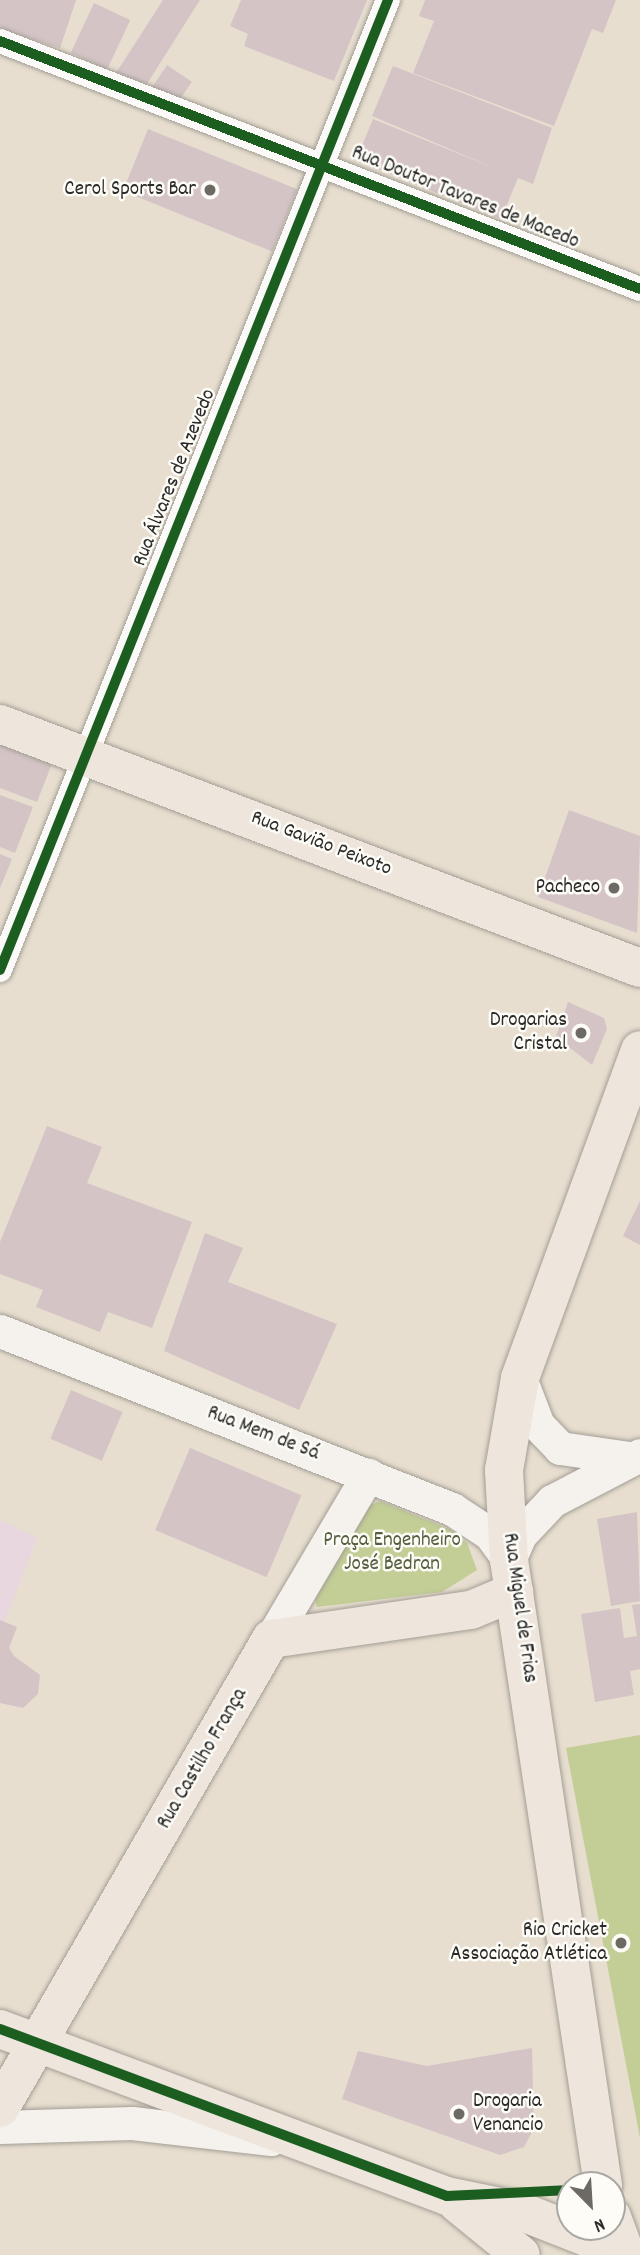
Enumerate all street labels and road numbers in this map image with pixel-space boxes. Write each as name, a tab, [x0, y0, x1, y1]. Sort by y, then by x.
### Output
street label: Rua Doutor Tavares de Macedo	[347, 141, 583, 255]
street label: Rua Álvares de Azevedo	[128, 386, 222, 570]
street label: Rua Gavião Peixoto	[247, 806, 395, 882]
street label: Rua Mem de Sá	[203, 1401, 323, 1467]
street label: Rua Miguel de Frias	[496, 1531, 542, 1685]
street label: Rua Castilho França	[152, 1684, 254, 1834]

